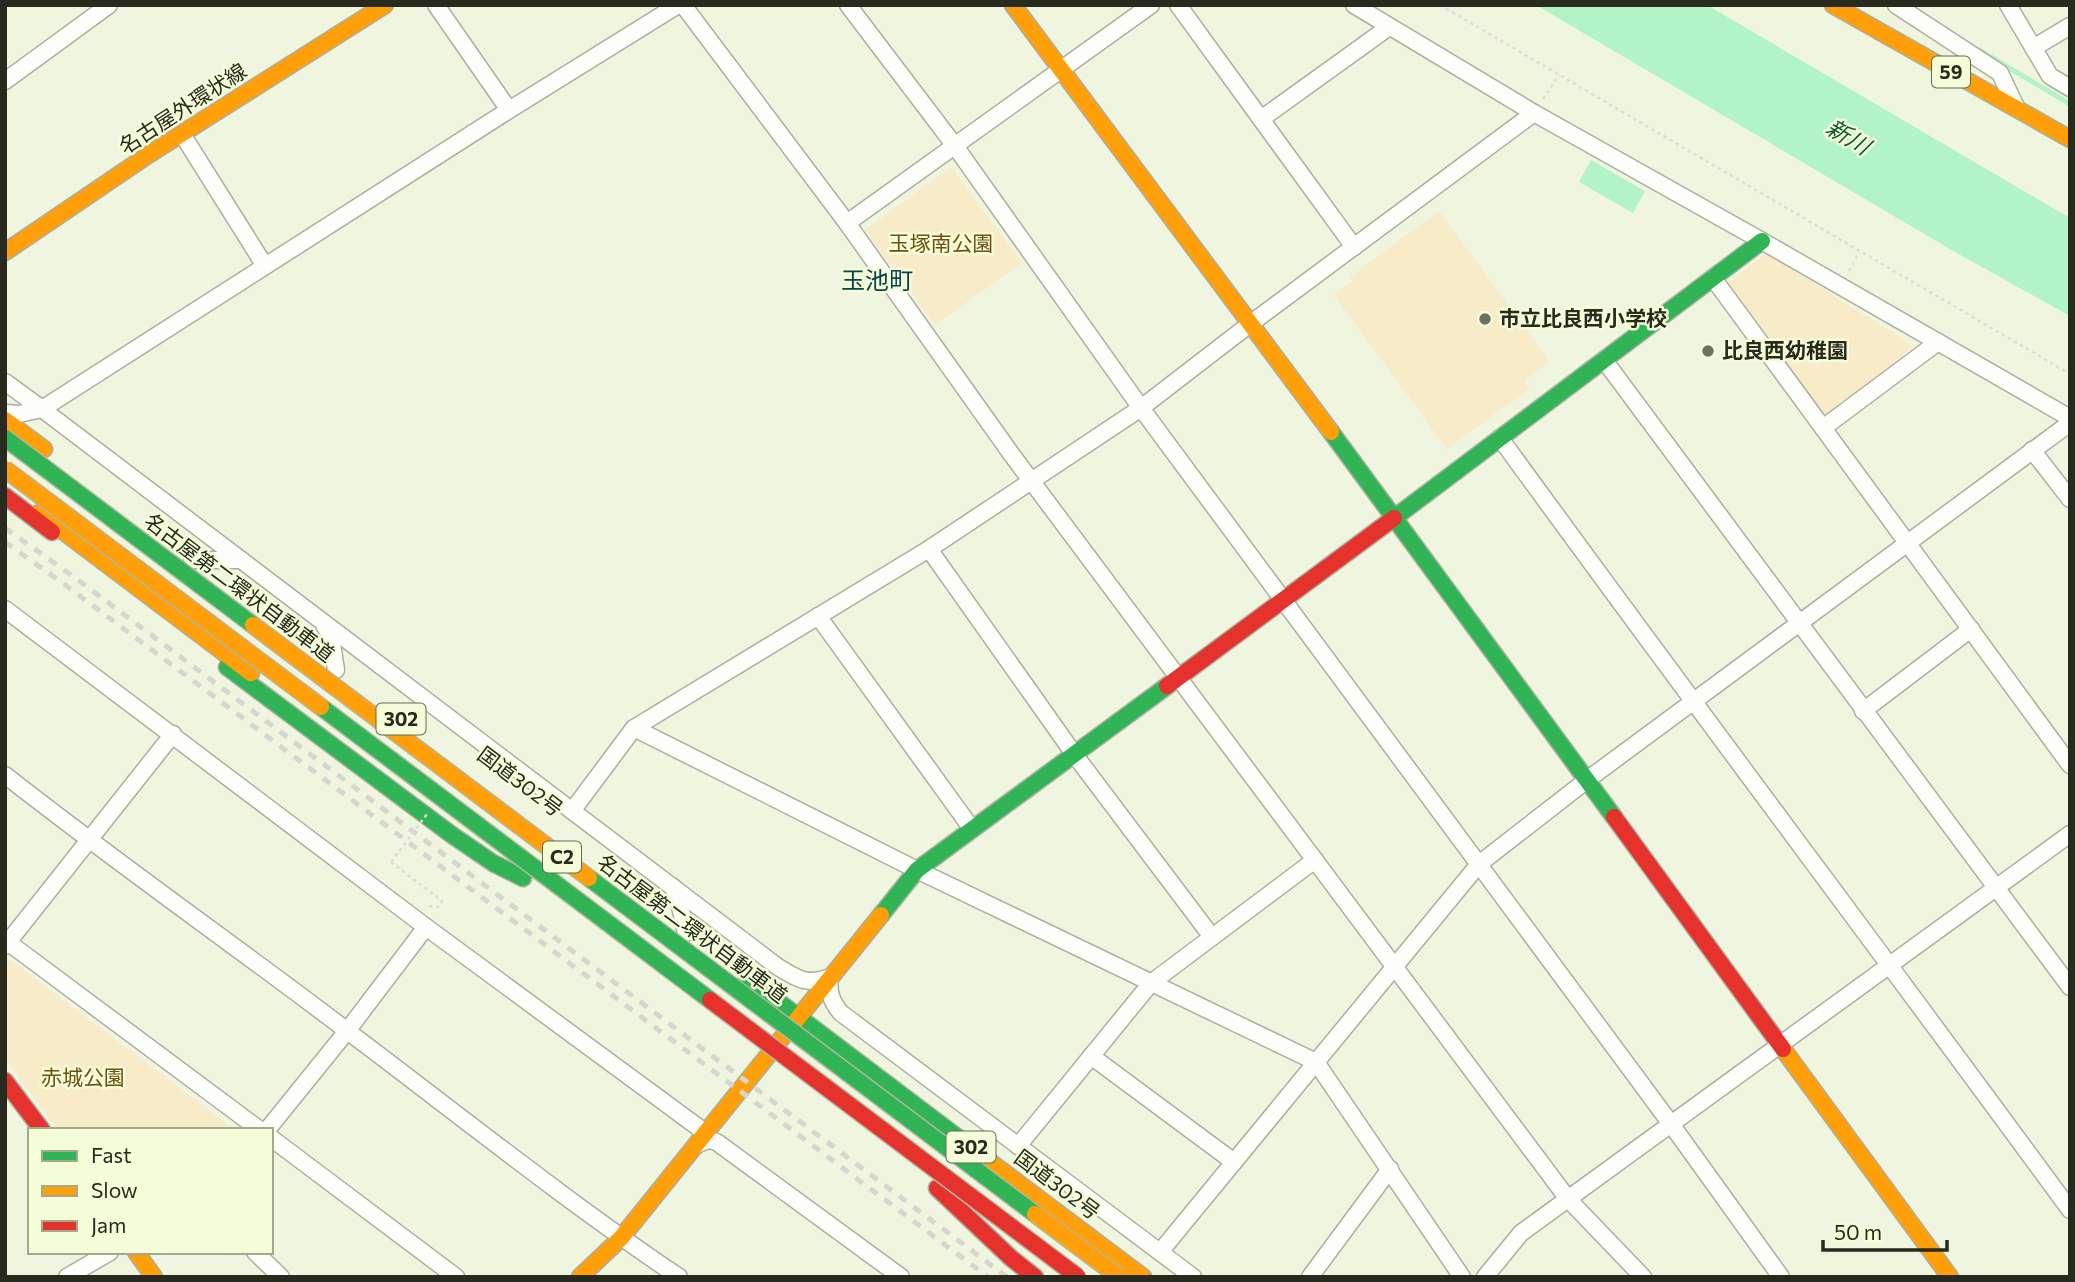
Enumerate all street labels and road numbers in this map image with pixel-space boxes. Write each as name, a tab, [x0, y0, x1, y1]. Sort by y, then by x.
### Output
street label: 名古屋外環状線	[114, 57, 251, 158]
road number: 59	[1932, 57, 1970, 88]
street label: 名古屋第二環状自動車道	[140, 507, 340, 666]
road number: 302	[376, 704, 426, 734]
street label: 国道302号	[473, 741, 568, 821]
road number: C2	[543, 842, 581, 872]
street label: 名古屋第二環状自動車道	[593, 848, 793, 1007]
road number: 302	[946, 1132, 996, 1162]
street label: 国道302号	[1010, 1144, 1105, 1224]

